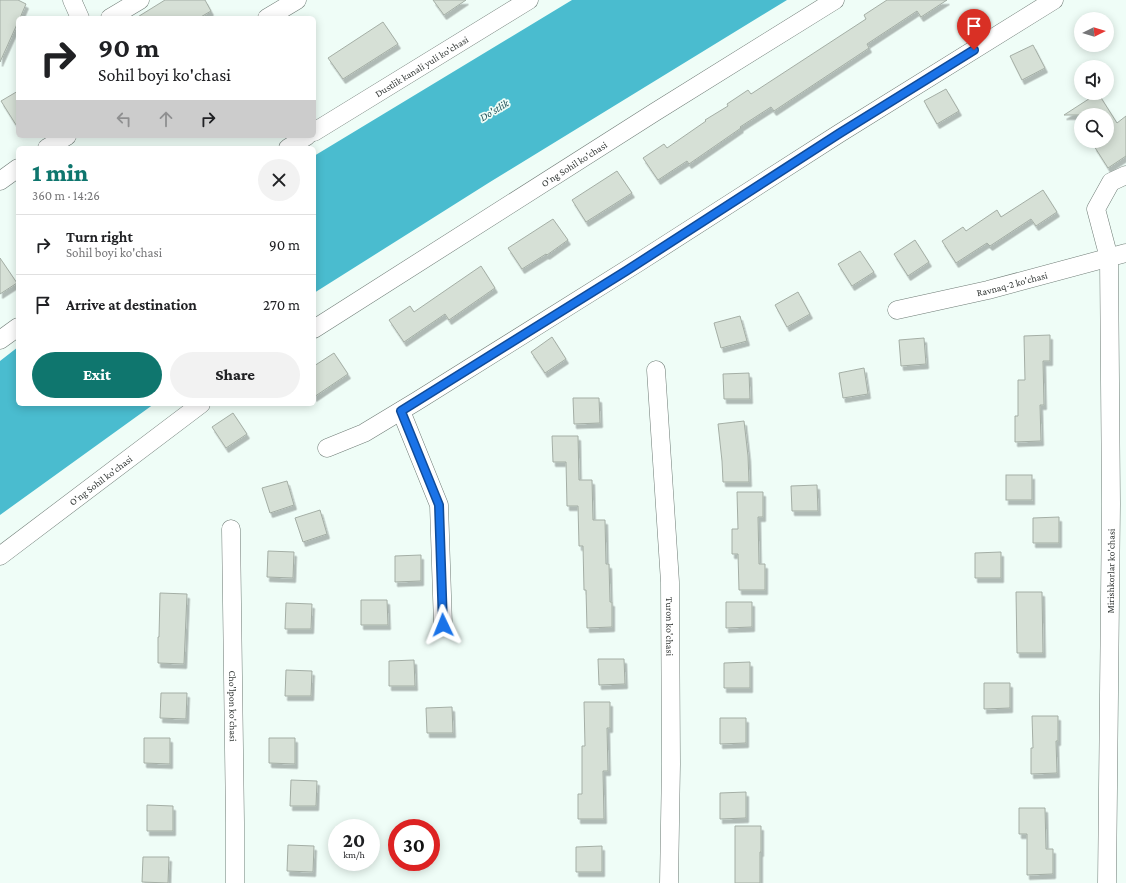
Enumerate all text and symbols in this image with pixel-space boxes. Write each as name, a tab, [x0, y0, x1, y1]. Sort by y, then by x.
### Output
pin	[957, 9, 991, 50]
north arrow	[1074, 12, 1114, 52]
map controls	[1074, 12, 1114, 148]
icon: arrive	[963, 15, 985, 37]
icon: right	[32, 32, 84, 84]
text: 90 m	[98, 32, 159, 63]
street label: Dustlik kanali yuli ko'chasi	[373, 33, 470, 99]
button: sound	[1074, 60, 1114, 100]
text: Sohil boyi ko'chasi	[98, 65, 231, 85]
water label: Do'stlik	[477, 96, 512, 123]
icon: left	[113, 108, 135, 130]
icon: ahead	[155, 108, 177, 130]
icon: right	[197, 108, 219, 130]
button: search	[1074, 108, 1114, 148]
street label: O'ng Sohil ko'chasi	[539, 138, 609, 189]
text: 1 min	[32, 159, 88, 186]
button: close	[258, 159, 300, 201]
text: 360 m · 14:26	[32, 188, 100, 203]
text: Turn right	[66, 229, 133, 245]
icon: right	[32, 234, 54, 256]
text: 90 m	[269, 237, 300, 253]
text: Sohil boyi ko'chasi	[66, 245, 162, 260]
street label: Ravnaq-2 ko'chasi	[976, 269, 1049, 298]
icon: arrive	[32, 294, 54, 316]
text: Arrive at destination	[66, 297, 197, 313]
text: 270 m	[263, 297, 300, 313]
button: Exit	[32, 352, 162, 398]
button: Share	[170, 352, 300, 398]
street label: O'ng Sohil ko'chasi	[67, 452, 134, 507]
street label: Mirishkorlar ko'chasi	[1104, 528, 1116, 614]
street label: Turon ko'chasi	[665, 597, 676, 656]
position arrow	[422, 604, 464, 646]
street label: Cho'lpon ko'chasi	[227, 670, 239, 742]
speed limit sign: 30	[388, 819, 440, 871]
text: 20	[343, 829, 365, 851]
text: km/h	[343, 849, 365, 860]

